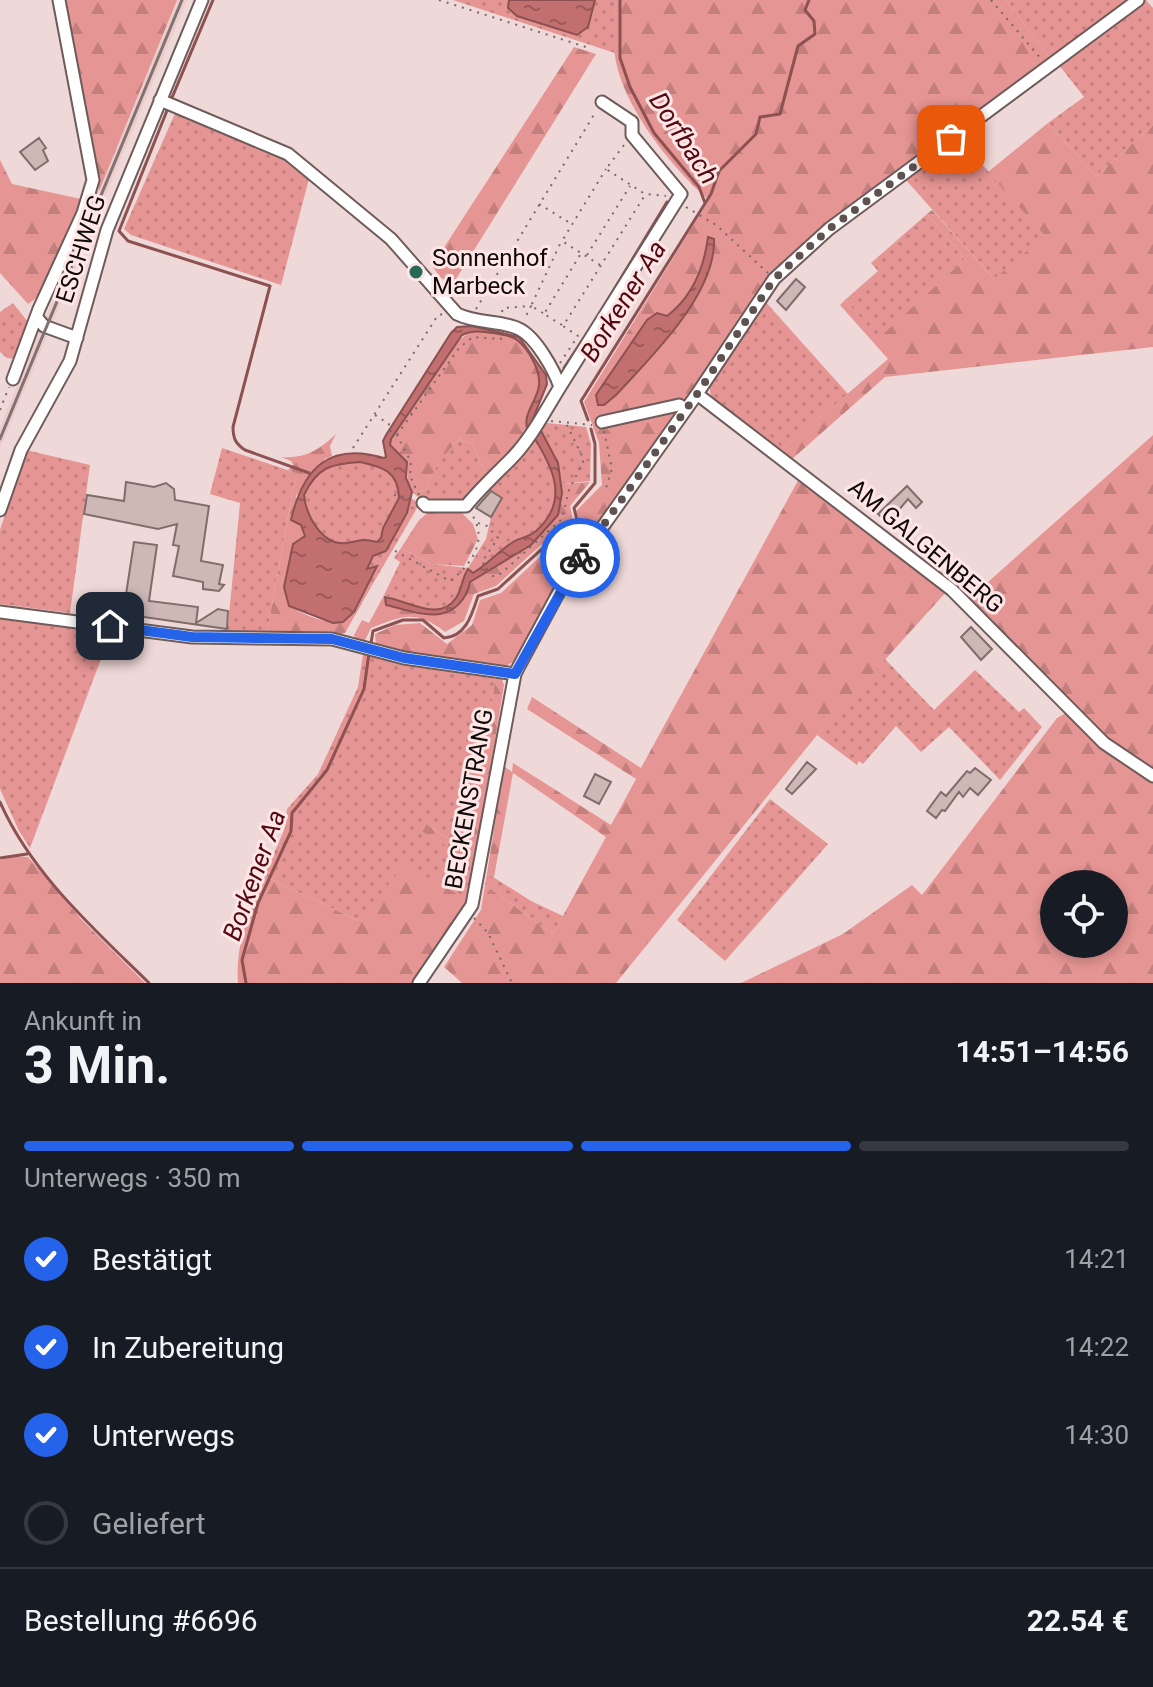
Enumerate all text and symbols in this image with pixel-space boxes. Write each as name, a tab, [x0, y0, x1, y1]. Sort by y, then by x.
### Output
water label: Dorfbach	[643, 86, 725, 190]
pin	[917, 105, 985, 173]
icon: bag	[929, 117, 973, 161]
street label: ESCHWEG	[50, 191, 112, 307]
water label: Borkener Aa	[574, 235, 672, 367]
place label: Sonnenhof Marbeck	[432, 244, 548, 300]
marker: Sonnenhof Marbeck	[407, 263, 425, 281]
street label: AM GALGENBERG	[843, 473, 1009, 619]
courier	[540, 518, 620, 598]
icon: bike	[558, 536, 602, 580]
pin	[76, 592, 144, 660]
icon: home	[88, 604, 132, 648]
street label: BECKENSTRANG	[439, 707, 499, 891]
water label: Borkener Aa	[216, 806, 292, 944]
map controls	[1040, 870, 1128, 958]
button: locate	[1040, 870, 1128, 958]
text: Ankunft in	[24, 1006, 142, 1036]
text: 14:51–14:56	[955, 1034, 1129, 1069]
text: 3 Min.	[24, 1035, 170, 1096]
text: Unterwegs · 350 m	[24, 1163, 241, 1193]
icon: check	[24, 1237, 68, 1281]
text: Bestätigt	[92, 1242, 212, 1277]
text: 14:21	[1064, 1244, 1129, 1274]
icon: check	[24, 1325, 68, 1369]
text: In Zubereitung	[92, 1330, 284, 1365]
text: 14:22	[1064, 1332, 1129, 1362]
icon: check	[24, 1413, 68, 1457]
text: Unterwegs	[92, 1418, 235, 1453]
text: 14:30	[1064, 1420, 1129, 1450]
text: Geliefert	[92, 1506, 206, 1541]
text: Bestellung #6696	[24, 1603, 258, 1638]
text: 22.54 €	[1027, 1603, 1129, 1638]

